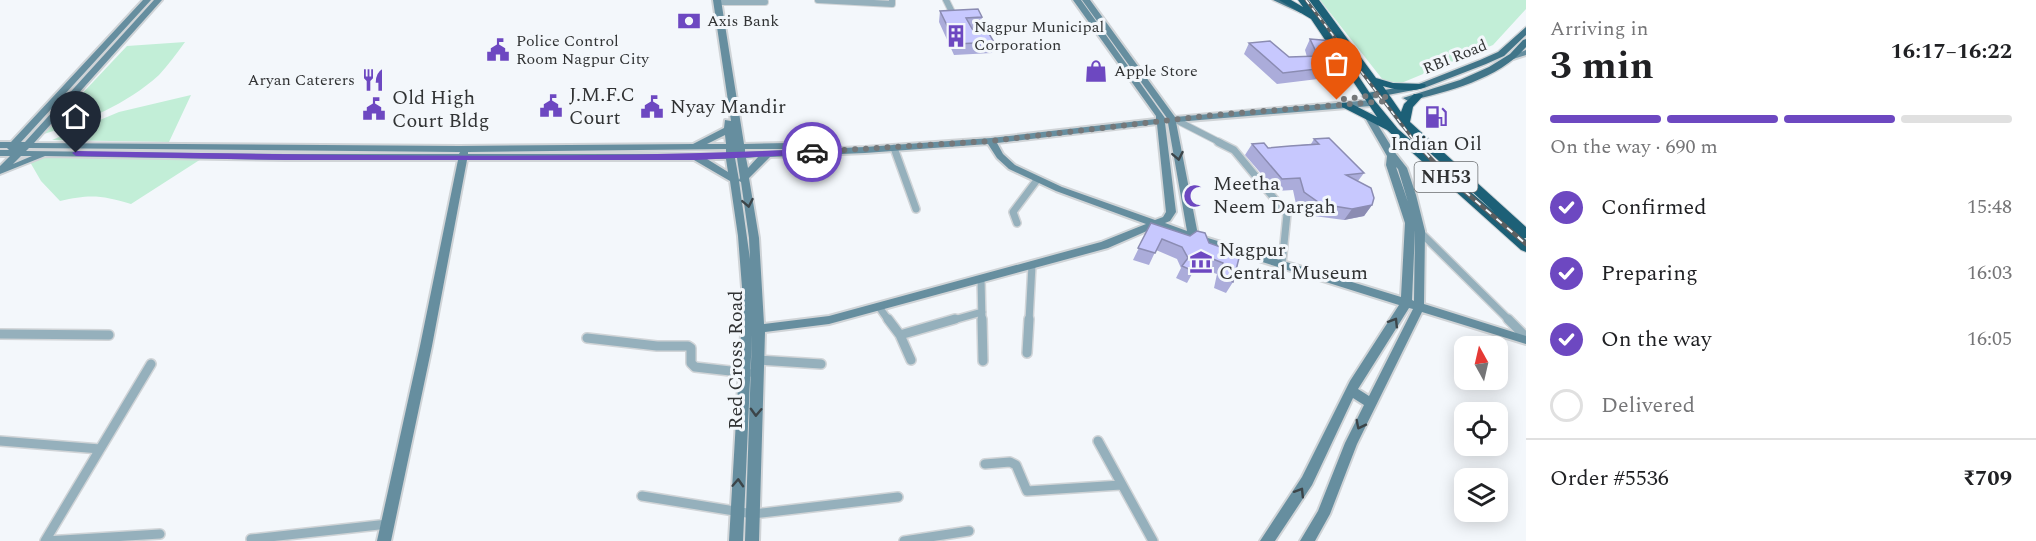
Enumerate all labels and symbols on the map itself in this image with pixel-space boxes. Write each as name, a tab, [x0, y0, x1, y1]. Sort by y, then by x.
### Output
bank icon: Axis Bank	[676, 8, 702, 34]
place label: Axis Bank	[707, 9, 779, 33]
place label: Nagpur Municipal Corporation	[974, 15, 1104, 57]
building icon: Nagpur Municipal Corporation	[943, 23, 969, 49]
place label: Police Control Room Nagpur City	[516, 29, 650, 71]
street label: RBI Road	[1419, 33, 1491, 81]
public building icon: Police Control Room Nagpur City	[485, 37, 511, 63]
pin	[1311, 38, 1362, 100]
shop icon: Apple Store	[1083, 58, 1109, 84]
place label: Apple Store	[1114, 59, 1198, 83]
restaurant icon: Aryan Caterers	[360, 67, 386, 93]
place label: Aryan Caterers	[248, 68, 355, 92]
place label: J.M.F.C Court	[569, 80, 635, 133]
place label: Old High Court Bldg	[392, 83, 490, 136]
pin	[50, 91, 101, 153]
place label: Nyay Mandir	[670, 92, 786, 122]
public building icon: J.M.F.C Court	[538, 93, 564, 119]
public building icon: Nyay Mandir	[639, 94, 665, 120]
public building icon: Old High Court Bldg	[361, 96, 387, 122]
fuel station icon: Indian Oil	[1423, 104, 1449, 130]
courier	[782, 122, 842, 182]
place label: Indian Oil	[1390, 129, 1482, 159]
one-way arrow	[1171, 151, 1184, 161]
road number: NH53	[1414, 162, 1478, 192]
place label: Meetha Neem Dargah	[1213, 169, 1336, 222]
mosque icon: Meetha Neem Dargah	[1182, 183, 1208, 209]
one-way arrow	[741, 197, 754, 207]
place label: Nagpur Central Museum	[1219, 235, 1368, 288]
museum icon: Nagpur Central Museum	[1188, 249, 1214, 275]
street label: Red Cross Road	[721, 290, 751, 430]
one-way arrow	[1386, 318, 1398, 328]
north arrow	[1454, 336, 1508, 390]
one-way arrow	[750, 407, 763, 416]
one-way arrow	[1356, 419, 1368, 430]
one-way arrow	[732, 478, 745, 487]
one-way arrow	[1292, 488, 1304, 498]

